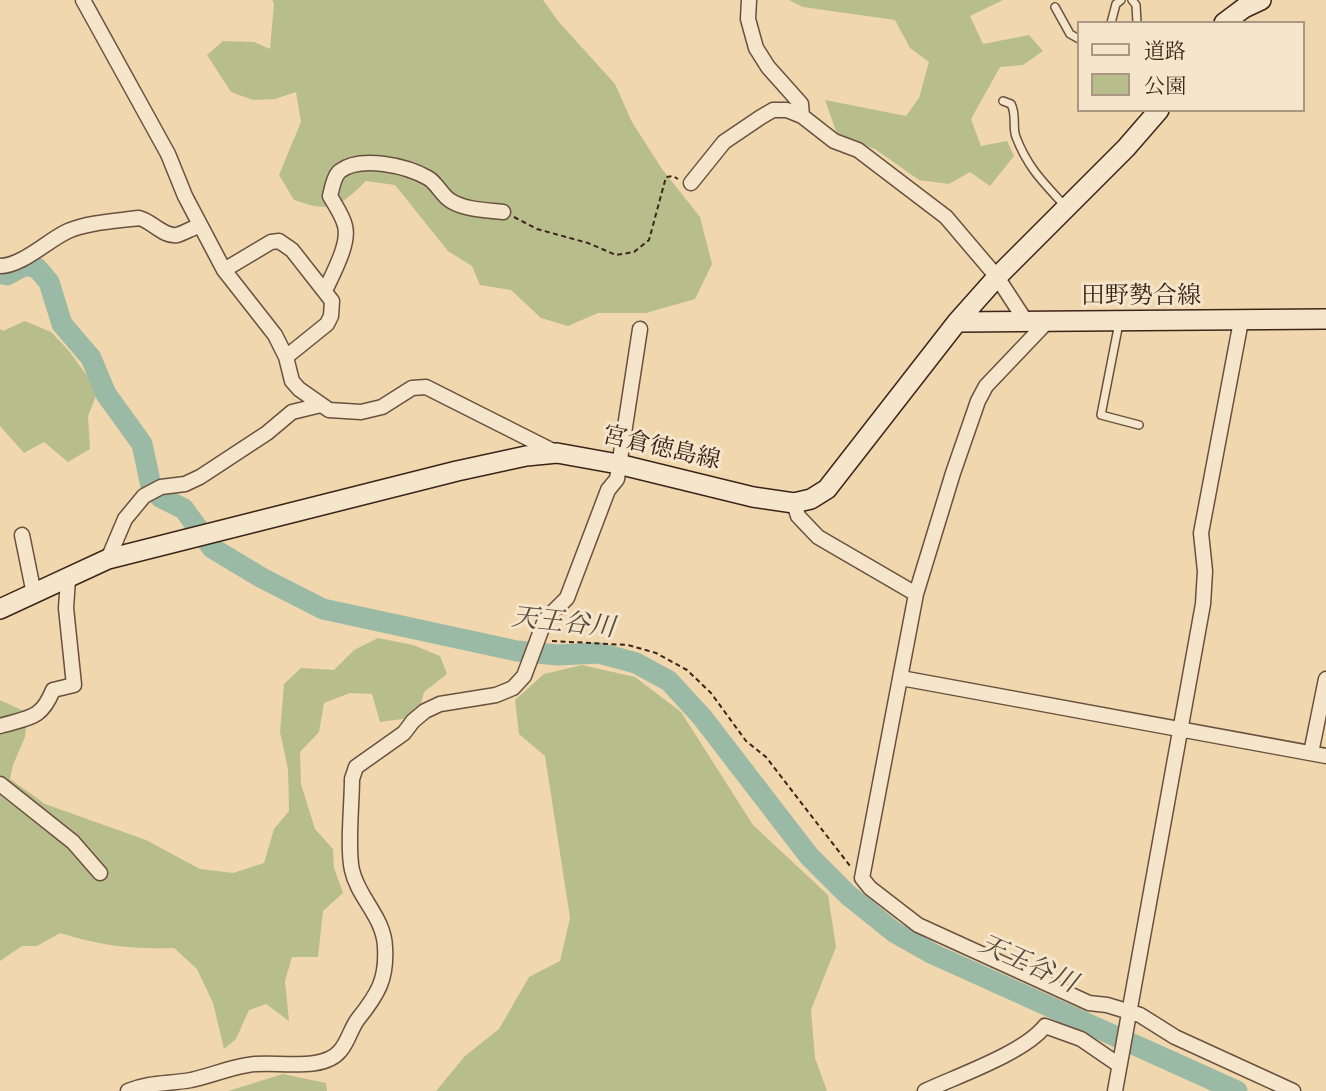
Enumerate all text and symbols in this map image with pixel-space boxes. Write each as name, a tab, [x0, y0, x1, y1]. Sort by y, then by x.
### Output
legend	[1078, 21, 1305, 112]
text: 道路	[1144, 39, 1186, 66]
text: 公園	[1144, 74, 1186, 101]
street label: 田野勢合線	[1081, 284, 1201, 312]
street label: 宮倉徳島線	[599, 422, 723, 478]
water label: 天王谷川	[510, 604, 616, 646]
water label: 天王谷川	[973, 931, 1081, 1001]

